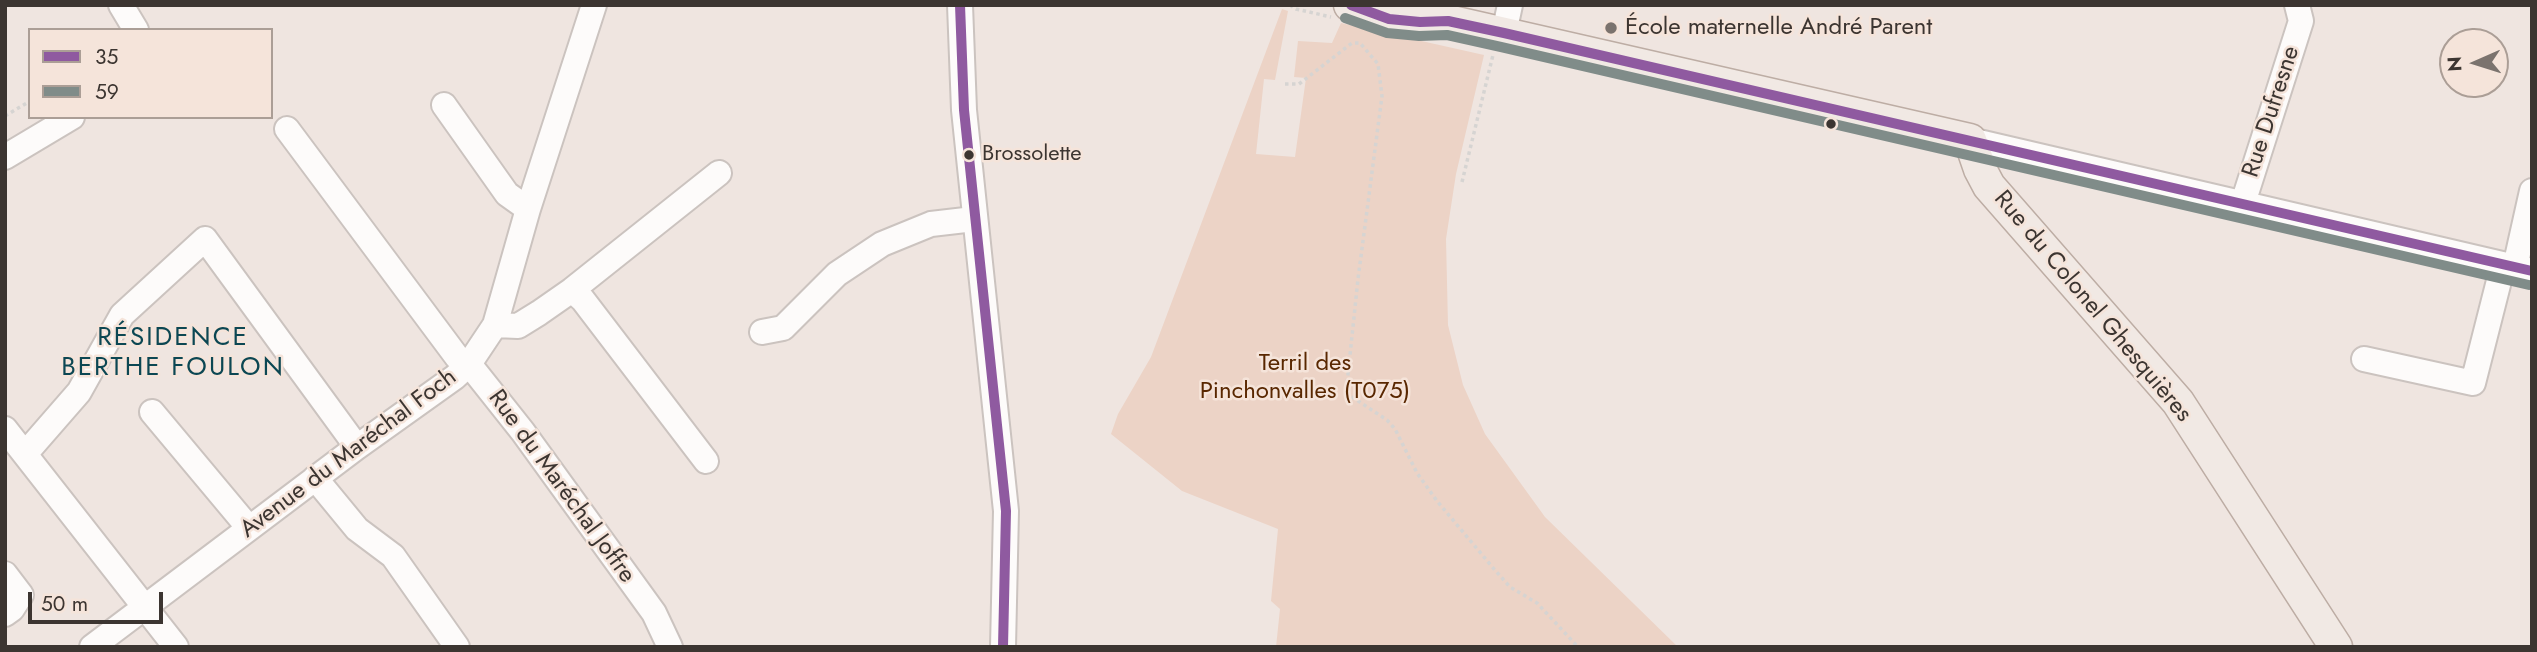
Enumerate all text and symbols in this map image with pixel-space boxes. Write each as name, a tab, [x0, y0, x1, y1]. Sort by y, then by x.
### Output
place label: École maternelle André Parent	[1625, 14, 1932, 42]
marker: École maternelle André Parent	[1603, 20, 1619, 36]
legend	[28, 28, 273, 119]
north arrow	[2439, 28, 2509, 98]
text: 35	[95, 42, 118, 72]
street label: Rue Dufresne	[2237, 43, 2307, 181]
text: N	[2441, 56, 2468, 72]
text: 59	[95, 77, 119, 107]
unlabelled marker	[1824, 117, 1838, 131]
place label: Brossolette	[982, 142, 1082, 168]
marker: Brossolette	[962, 148, 976, 162]
street label: Rue du Colonel Ghesquières	[1987, 186, 2197, 428]
district label: RÉSIDENCE BERTHE FOULON	[63, 323, 283, 384]
park label: Terril des Pinchonvalles (T075)	[1200, 350, 1410, 406]
street label: Avenue du Maréchal Foch	[235, 363, 463, 545]
street label: Rue du Maréchal Joffre	[481, 385, 641, 589]
scale bar	[32, 578, 166, 622]
text: 50 m	[41, 589, 88, 619]

